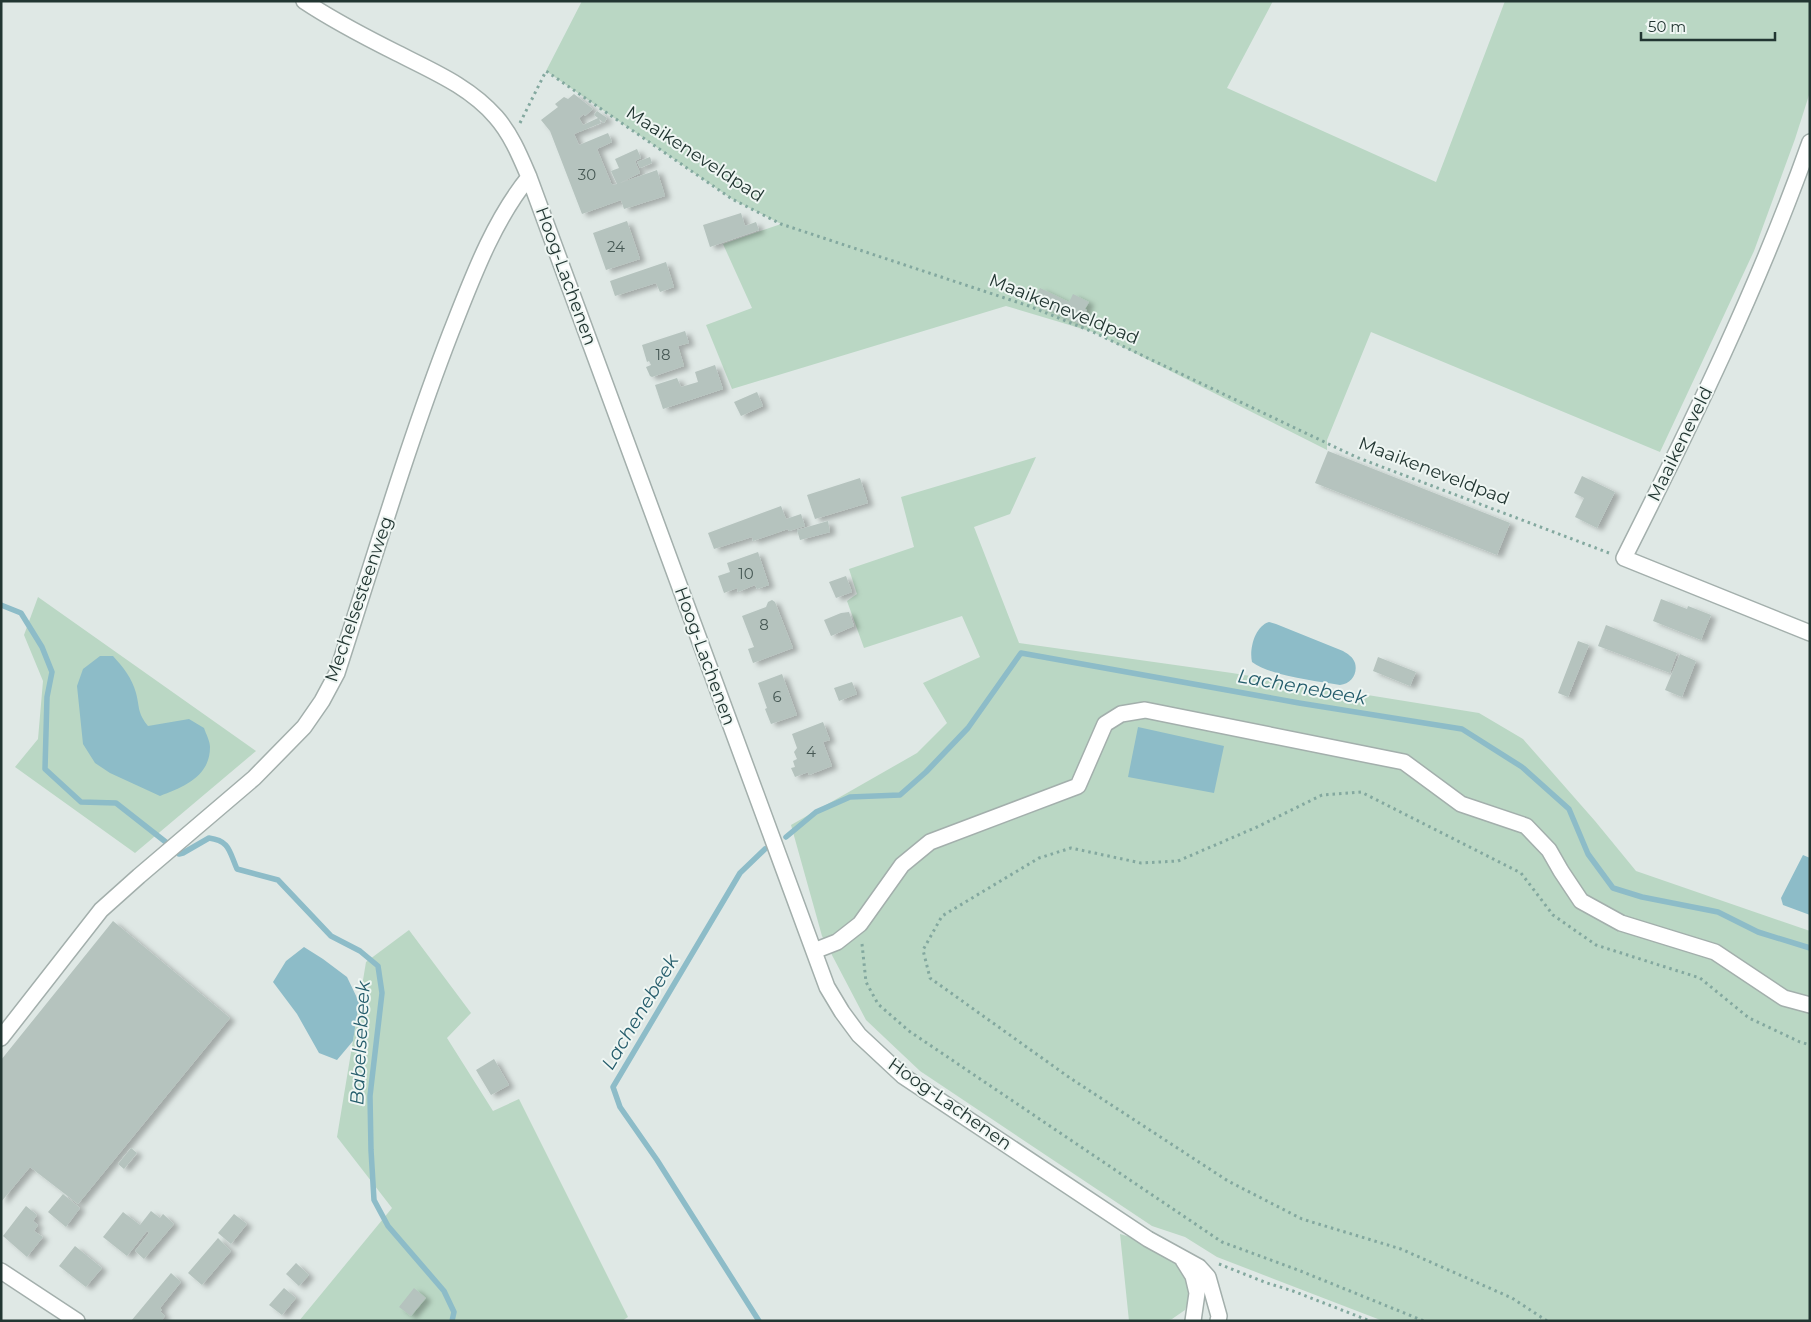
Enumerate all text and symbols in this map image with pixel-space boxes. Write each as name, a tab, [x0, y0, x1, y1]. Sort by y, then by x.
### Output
scale bar	[1641, 10, 1775, 42]
text: 50 m	[1648, 17, 1686, 36]
street label: Maaikeneveldpad	[622, 101, 768, 207]
house number: 30	[578, 165, 596, 184]
street label: Hoog-Lachenen	[531, 204, 601, 348]
house number: 24	[607, 237, 625, 256]
street label: Maaikeneveldpad	[986, 269, 1142, 349]
house number: 18	[656, 345, 671, 364]
street label: Maaikeneveld	[1643, 383, 1717, 505]
street label: Maaikeneveldpad	[1355, 432, 1513, 510]
street label: Mechelsesteenweg	[320, 513, 398, 685]
house number: 10	[738, 564, 754, 583]
street label: Hoog-Lachenen	[670, 584, 740, 728]
house number: 8	[759, 615, 769, 634]
water label: Lachenebeek	[1236, 664, 1369, 710]
house number: 6	[772, 687, 782, 706]
house number: 4	[806, 742, 816, 761]
water label: Lachenebeek	[597, 950, 684, 1074]
water label: Babelsebeek	[345, 979, 375, 1106]
street label: Hoog-Lachenen	[884, 1053, 1016, 1155]

